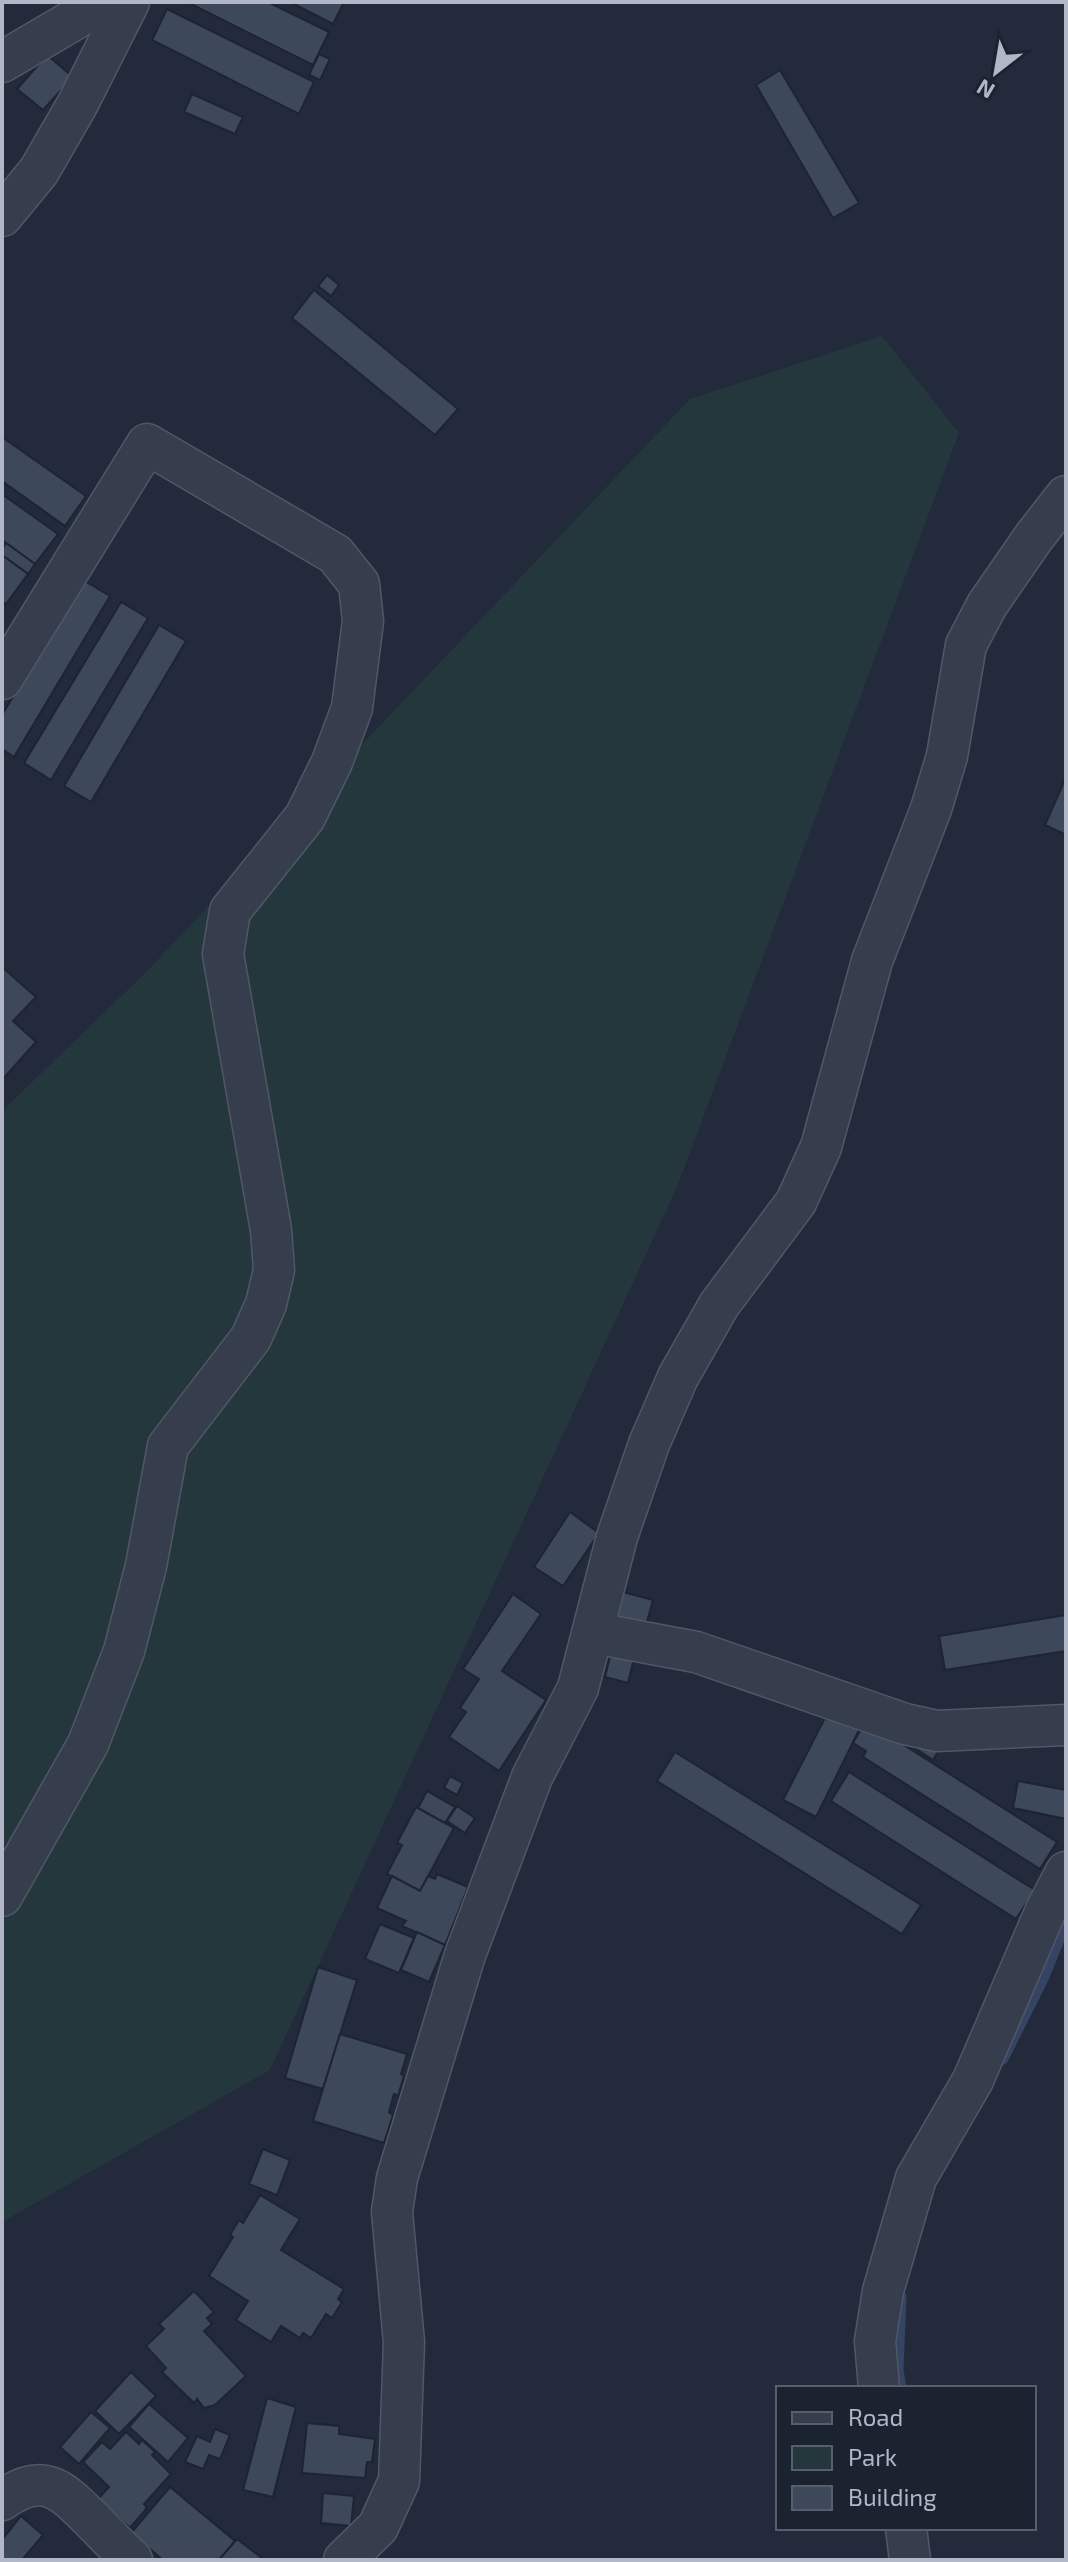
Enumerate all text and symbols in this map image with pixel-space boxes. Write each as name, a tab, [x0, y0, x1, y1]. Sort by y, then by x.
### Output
north arrow	[956, 32, 1036, 112]
text: N	[972, 75, 999, 105]
legend	[776, 2386, 1036, 2530]
text: Road	[848, 2402, 903, 2431]
text: Park	[848, 2442, 897, 2471]
text: Building	[848, 2482, 937, 2511]

